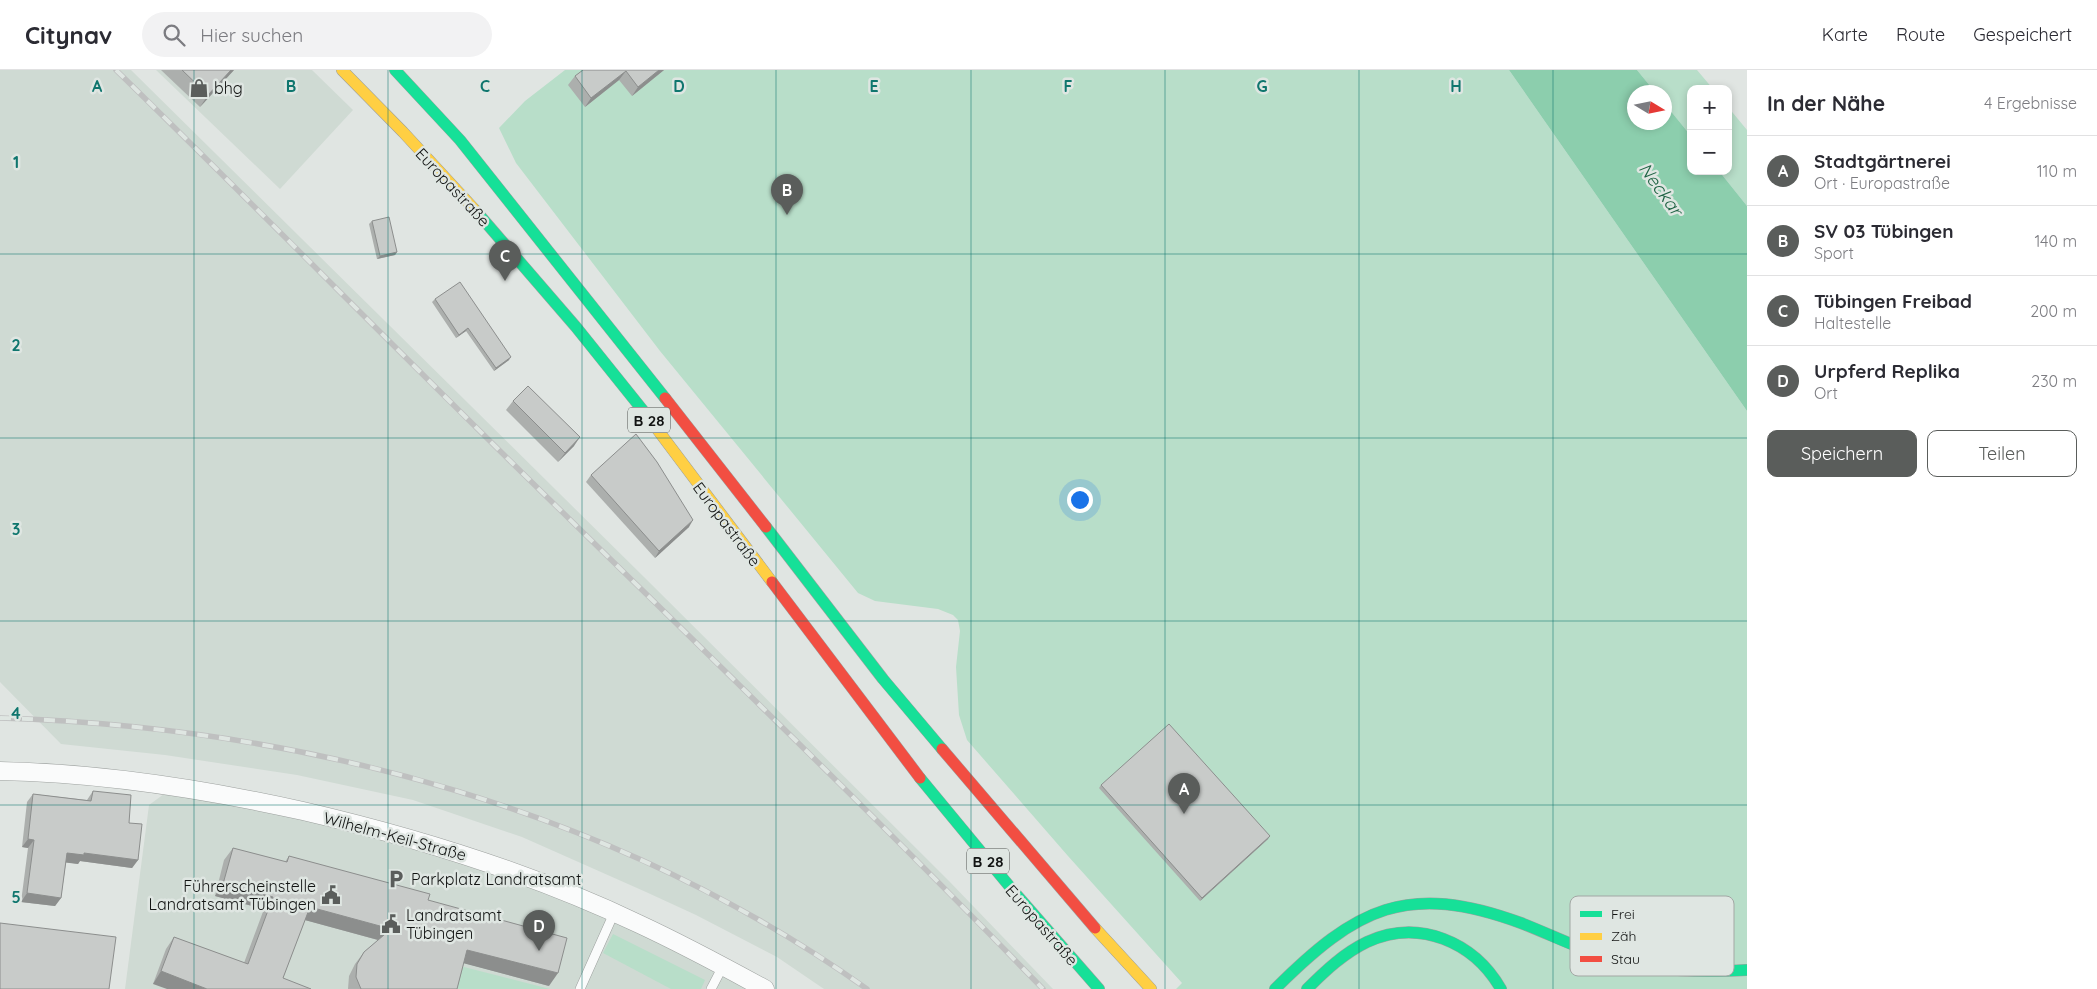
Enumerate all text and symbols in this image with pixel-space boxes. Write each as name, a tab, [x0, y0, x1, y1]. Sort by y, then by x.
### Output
search box	[142, 12, 492, 57]
text: Citynav	[25, 20, 112, 50]
icon: search	[160, 21, 188, 49]
text: Hier suchen	[200, 23, 303, 47]
text: Karte	[1822, 23, 1868, 46]
text: Route	[1896, 23, 1945, 46]
text: Gespeichert	[1973, 23, 2072, 46]
text: A	[92, 76, 103, 96]
text: B	[286, 76, 296, 96]
text: C	[480, 76, 490, 96]
text: D	[673, 76, 685, 96]
text: E	[869, 76, 879, 96]
text: F	[1064, 76, 1073, 96]
text: G	[1256, 76, 1268, 96]
text: H	[1450, 76, 1462, 96]
shop icon: bhg	[188, 77, 210, 99]
place label: bhg	[214, 78, 243, 98]
north arrow	[1627, 85, 1672, 130]
map controls	[1687, 85, 1732, 175]
button: +	[1687, 85, 1732, 130]
text: In der Nähe	[1767, 90, 1885, 116]
text: 4 Ergebnisse	[1984, 93, 2077, 113]
button: −	[1687, 130, 1732, 175]
street label: Europastraße	[412, 144, 494, 230]
text: Stadtgärtnerei	[1814, 149, 1951, 173]
text: 1	[13, 152, 19, 172]
water label: Neckar	[1634, 158, 1689, 222]
text: A	[1778, 161, 1788, 181]
text: 110 m	[2037, 161, 2077, 181]
text: Ort · Europastraße	[1814, 173, 1950, 193]
pin: B	[771, 174, 803, 215]
text: SV 03 Tübingen	[1814, 219, 1954, 243]
text: B	[1778, 231, 1788, 251]
text: 140 m	[2034, 231, 2077, 251]
pin: C	[489, 240, 521, 281]
text: Sport	[1814, 243, 1854, 263]
text: Tübingen Freibad	[1814, 289, 1972, 313]
text: C	[1778, 301, 1788, 321]
text: 200 m	[2030, 301, 2077, 321]
text: Haltestelle	[1814, 313, 1891, 333]
text: 2	[11, 335, 21, 355]
text: Urpferd Replika	[1814, 359, 1960, 383]
text: D	[1777, 371, 1789, 391]
text: 230 m	[2031, 371, 2077, 391]
text: Ort	[1814, 383, 1838, 403]
road number: B 28	[628, 408, 670, 432]
button: Speichern	[1767, 430, 1917, 477]
button: Teilen	[1927, 430, 2077, 477]
street label: Europastraße	[689, 478, 765, 570]
your location	[1067, 487, 1093, 513]
text: 3	[12, 519, 20, 539]
text: 4	[11, 703, 21, 723]
pin: A	[1168, 773, 1200, 814]
street label: Wilhelm-Keil-Straße	[321, 807, 469, 865]
road number: B 28	[967, 848, 1009, 874]
parking icon: Parkplatz Landratsamt	[385, 868, 407, 890]
place label: Parkplatz Landratsamt	[411, 869, 581, 889]
place label: Führerscheinstelle Landratsamt Tübingen	[149, 876, 316, 914]
street label: Europastraße	[1002, 881, 1082, 969]
public building icon: Führerscheinstelle Landratsamt Tübingen	[320, 884, 342, 906]
text: 5	[11, 887, 21, 907]
legend	[1570, 896, 1734, 976]
place label: Landratsamt Tübingen	[406, 905, 502, 943]
text: Frei	[1611, 905, 1635, 923]
pin: D	[523, 910, 555, 951]
public building icon: Landratsamt Tübingen	[380, 913, 402, 935]
text: Zäh	[1611, 927, 1636, 945]
text: Stau	[1611, 950, 1640, 968]

